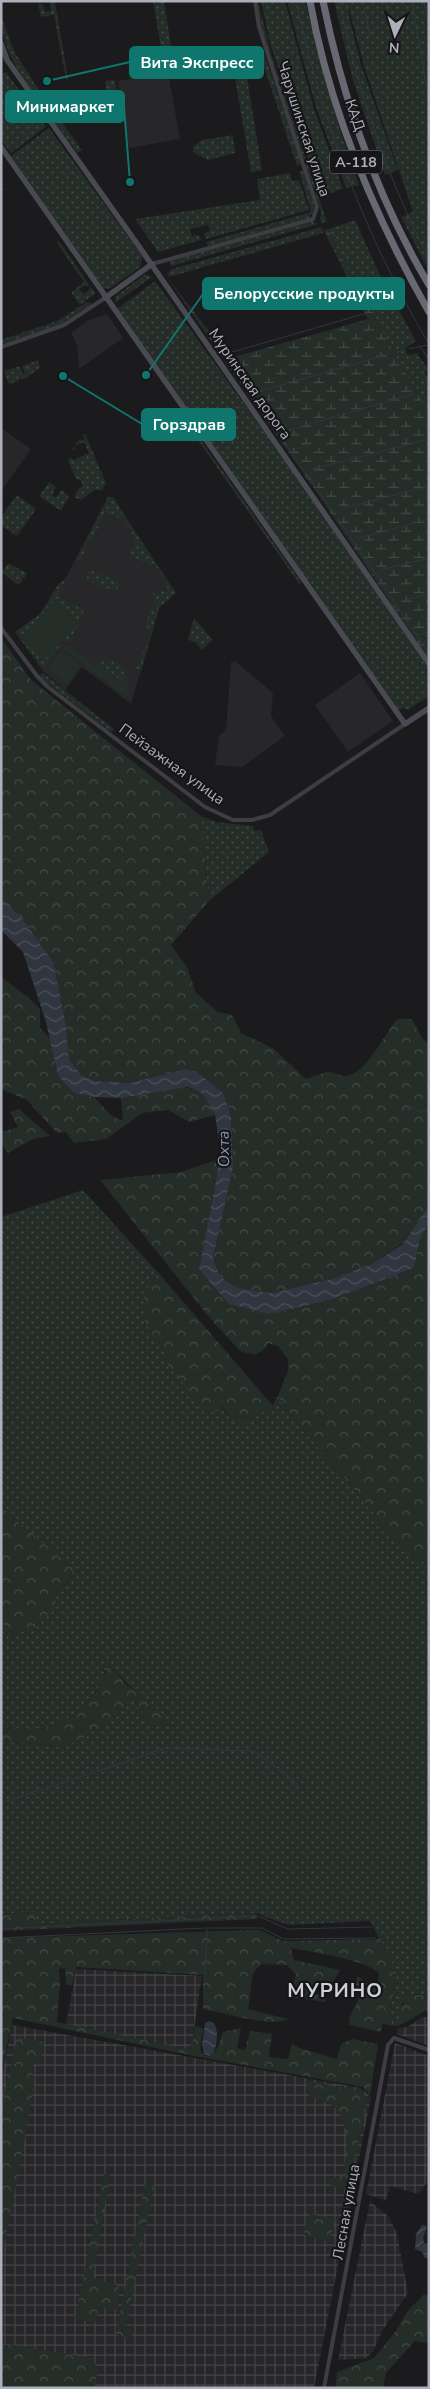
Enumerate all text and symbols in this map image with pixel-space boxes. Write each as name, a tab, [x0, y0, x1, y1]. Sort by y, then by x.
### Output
north arrow	[370, 10, 420, 60]
text: N	[388, 38, 400, 57]
callout: Вита Экспресс	[130, 47, 263, 78]
text: Вита Экспресс	[140, 52, 254, 74]
street label: Чарушинская улица	[273, 59, 335, 199]
callout: Минимаркет	[6, 91, 124, 122]
text: Минимаркет	[16, 96, 114, 118]
street label: КАД	[340, 97, 370, 134]
road number: А-118	[330, 150, 382, 173]
callout: Белорусские продукты	[203, 278, 404, 309]
text: Белорусские продукты	[214, 283, 394, 305]
street label: Муринская дорога	[204, 324, 296, 444]
callout: Горздрав	[142, 409, 235, 440]
text: Горздрав	[153, 414, 225, 436]
street label: Пейзажная улица	[115, 719, 229, 809]
water label: Охта	[213, 1131, 235, 1167]
district label: МУРИНО	[287, 1977, 383, 2004]
street label: Лесная улица	[328, 2162, 364, 2262]

